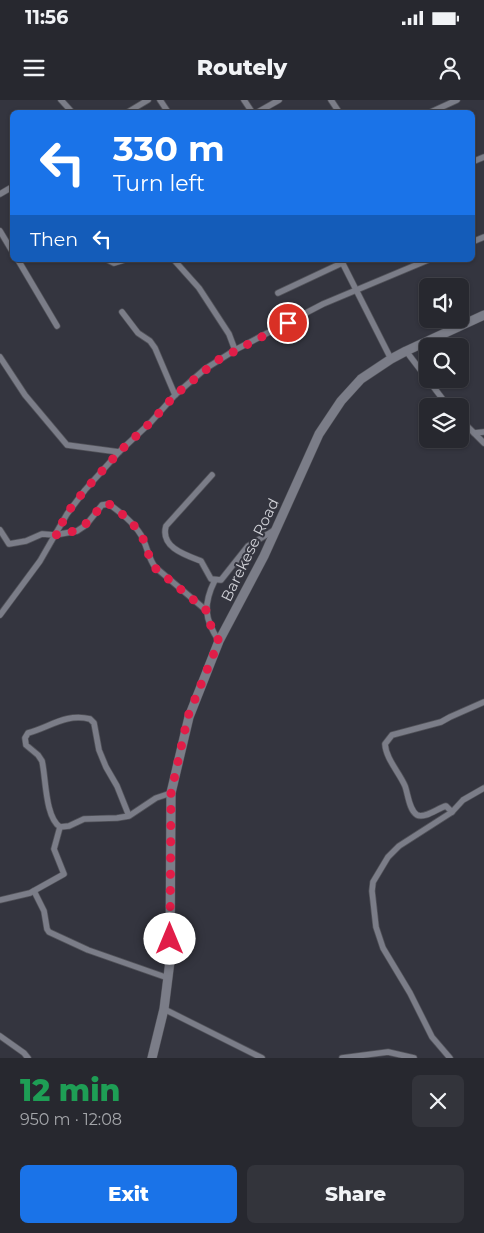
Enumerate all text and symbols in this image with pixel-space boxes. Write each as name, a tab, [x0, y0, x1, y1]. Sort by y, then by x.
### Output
text: 11:56	[25, 6, 68, 29]
icon: menu	[20, 54, 48, 82]
text: Routely	[197, 54, 287, 81]
icon: person	[436, 54, 464, 82]
text: 330 m	[113, 127, 225, 170]
icon: left	[30, 130, 95, 195]
text: Turn left	[113, 170, 205, 197]
icon: left	[88, 225, 116, 253]
text: Then	[30, 228, 78, 251]
map controls	[419, 278, 469, 448]
button: sound	[419, 278, 469, 328]
pin	[267, 302, 309, 344]
icon: arrive	[274, 309, 302, 337]
button: search	[419, 338, 469, 388]
button: layers	[419, 398, 469, 448]
street label: Barekese Road	[216, 495, 283, 604]
position arrow	[143, 912, 195, 964]
text: 12 min	[20, 1072, 120, 1109]
button: close	[412, 1075, 464, 1127]
text: 950 m · 12:08	[20, 1110, 122, 1129]
button: Exit	[20, 1165, 237, 1223]
button: Share	[247, 1165, 464, 1223]

